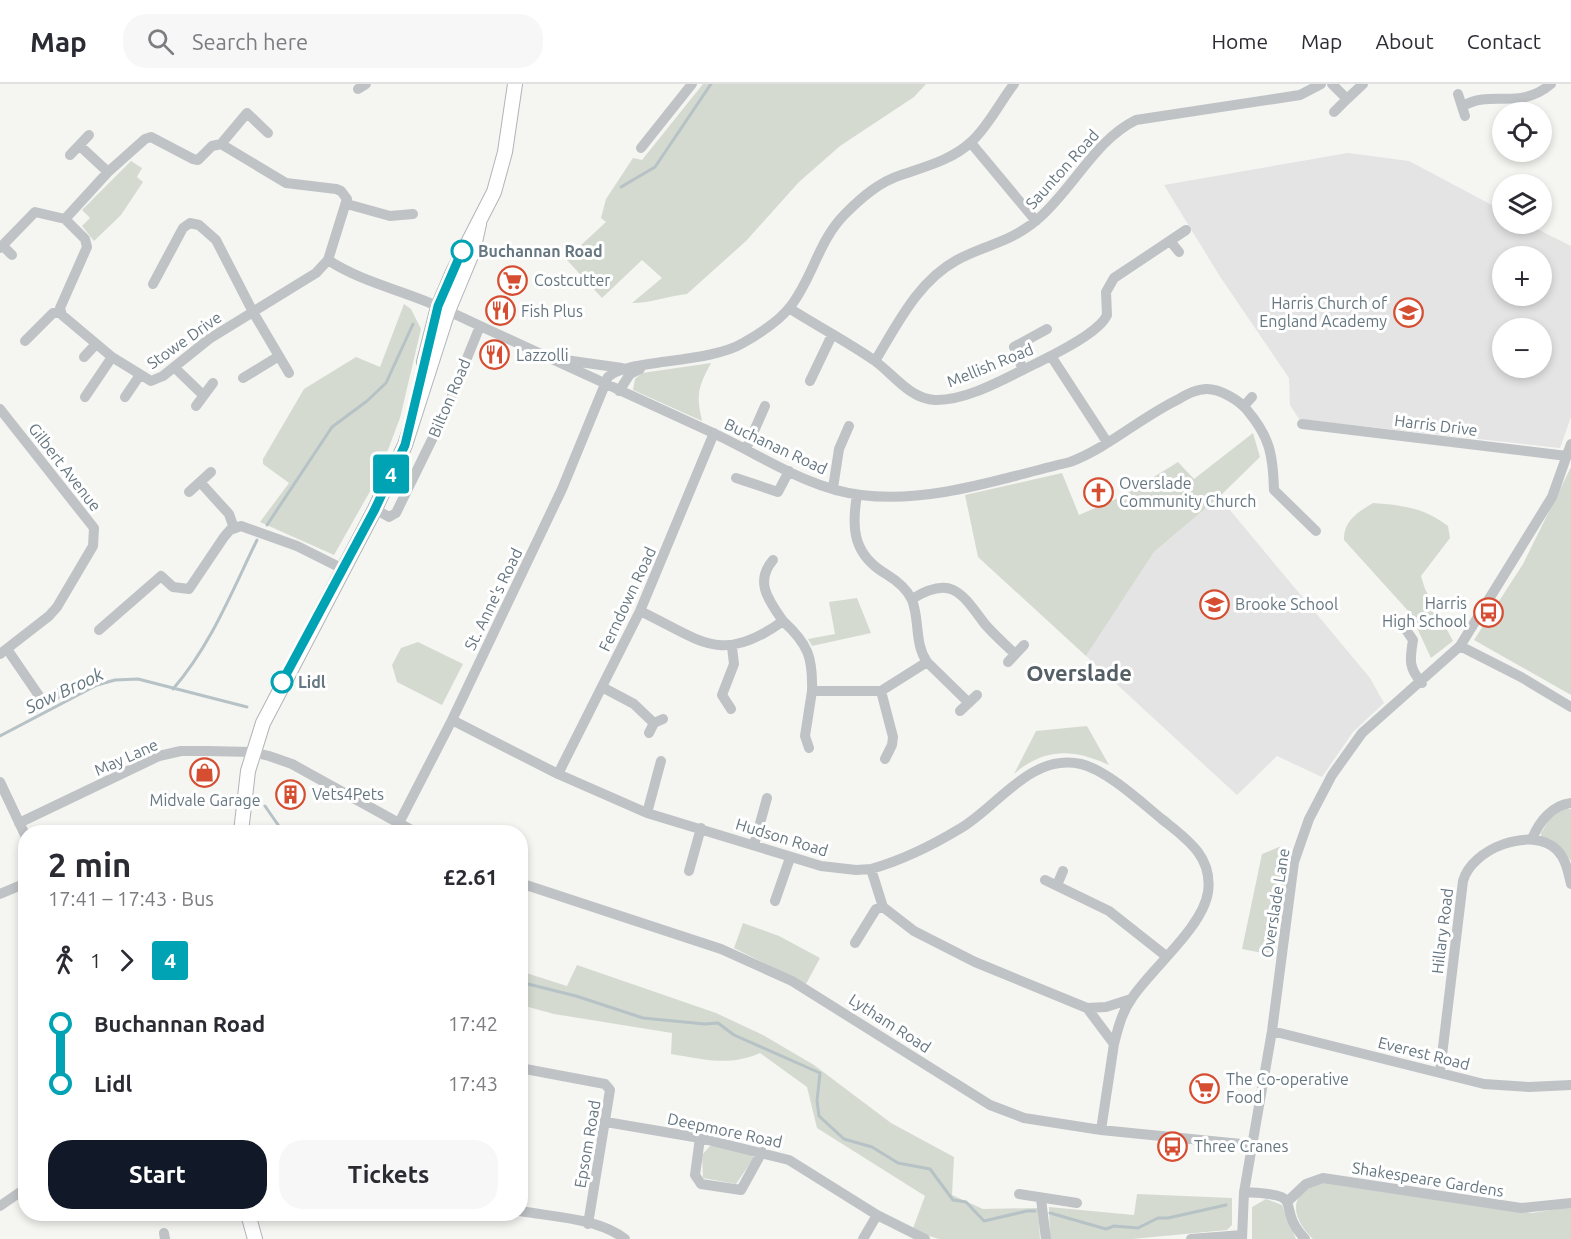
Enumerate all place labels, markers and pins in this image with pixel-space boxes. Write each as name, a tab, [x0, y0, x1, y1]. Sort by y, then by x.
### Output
marker: Buchannan Road	[451, 240, 473, 262]
place label: Buchannan Road	[478, 242, 603, 260]
supermarket icon: Costcutter	[497, 264, 529, 296]
place label: Costcutter	[534, 271, 610, 289]
place label: Harris Church of England Academy	[1259, 294, 1388, 330]
restaurant icon: Fish Plus	[484, 295, 516, 327]
school or university icon: Harris Church of England Academy	[1392, 296, 1424, 328]
place label: Fish Plus	[521, 302, 583, 320]
restaurant icon: Lazzolli	[479, 339, 511, 371]
place label: Lazzolli	[516, 346, 569, 364]
place label: Overslade Community Church	[1119, 474, 1256, 510]
church icon: Overslade Community Church	[1082, 476, 1114, 508]
school or university icon: Brooke School	[1198, 588, 1230, 620]
place label: Harris High School	[1382, 594, 1467, 630]
place label: Brooke School	[1235, 595, 1338, 613]
bus stop icon: Harris High School	[1472, 596, 1504, 628]
marker: Lidl	[271, 671, 293, 693]
place label: Lidl	[298, 673, 326, 691]
shop icon: Midvale Garage	[189, 756, 221, 788]
building icon: Vets4Pets	[275, 778, 307, 810]
place label: Vets4Pets	[312, 785, 384, 803]
place label: Midvale Garage	[150, 791, 261, 809]
place label: The Co-operative Food	[1226, 1070, 1349, 1106]
supermarket icon: The Co-operative Food	[1189, 1072, 1221, 1104]
bus stop icon: Three Cranes	[1157, 1130, 1189, 1162]
place label: Three Cranes	[1194, 1137, 1288, 1155]

